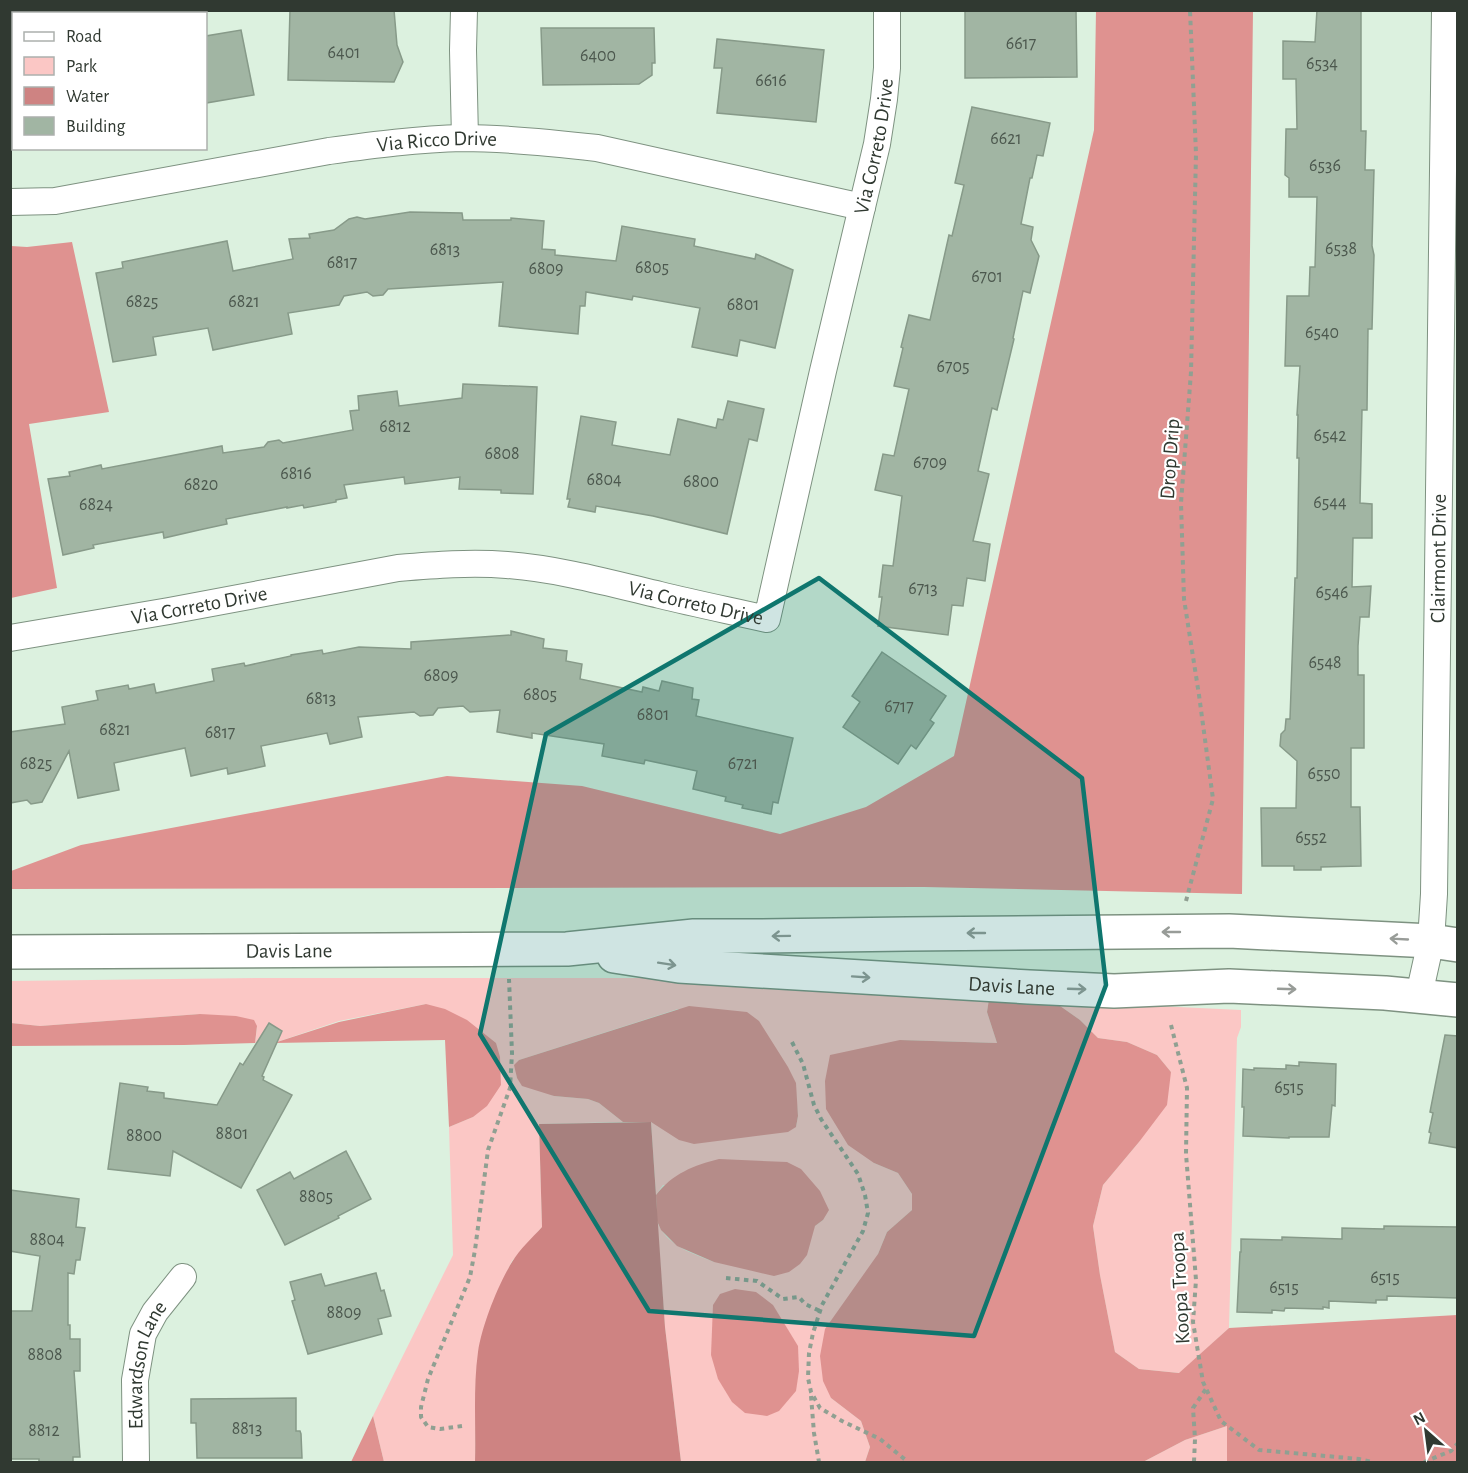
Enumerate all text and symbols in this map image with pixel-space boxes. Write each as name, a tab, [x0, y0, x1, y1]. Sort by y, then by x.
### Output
legend	[12, 12, 207, 150]
text: Road	[66, 28, 102, 46]
house number: 6617	[1006, 35, 1036, 53]
house number: 6401	[328, 44, 360, 62]
house number: 6400	[580, 47, 616, 65]
house number: 6534	[1306, 55, 1338, 73]
text: Park	[66, 58, 98, 76]
house number: 6616	[755, 72, 787, 90]
street label: Via Correto Drive	[850, 77, 896, 216]
text: Water	[66, 88, 109, 106]
text: Building	[66, 118, 126, 136]
street label: Via Ricco Drive	[376, 127, 497, 155]
house number: 6621	[990, 130, 1022, 148]
house number: 6536	[1309, 157, 1341, 175]
house number: 6538	[1325, 240, 1357, 258]
house number: 6813	[430, 241, 460, 259]
house number: 6817	[327, 254, 357, 272]
house number: 6805	[635, 259, 669, 277]
house number: 6809	[529, 260, 563, 278]
house number: 6701	[971, 268, 1003, 286]
house number: 6825	[126, 293, 158, 311]
house number: 6821	[228, 293, 260, 311]
house number: 6801	[727, 296, 759, 314]
house number: 6540	[1305, 324, 1339, 342]
house number: 6705	[937, 358, 970, 376]
house number: 6812	[379, 418, 411, 436]
street label: Drop Drip	[1157, 418, 1183, 500]
house number: 6542	[1314, 427, 1346, 445]
house number: 6808	[484, 445, 520, 463]
house number: 6709	[913, 454, 947, 472]
house number: 6816	[280, 465, 312, 483]
house number: 6804	[586, 471, 622, 489]
house number: 6800	[683, 473, 719, 491]
house number: 6820	[184, 476, 218, 494]
house number: 6544	[1313, 494, 1347, 512]
street label: Clairmont Drive	[1427, 494, 1449, 623]
house number: 6824	[79, 496, 113, 514]
street label: Via Correto Drive	[626, 577, 765, 628]
house number: 6713	[908, 580, 938, 598]
street label: Via Correto Drive	[130, 582, 269, 628]
house number: 6546	[1315, 584, 1349, 602]
house number: 6548	[1308, 654, 1342, 672]
house number: 6809	[424, 667, 458, 685]
house number: 6805	[523, 686, 557, 704]
house number: 6813	[306, 690, 336, 708]
house number: 6717	[884, 698, 914, 716]
house number: 6801	[637, 706, 669, 724]
house number: 6821	[99, 721, 131, 739]
house number: 6817	[205, 724, 235, 742]
house number: 6825	[20, 755, 52, 773]
house number: 6721	[728, 755, 758, 773]
house number: 6550	[1307, 765, 1341, 783]
house number: 6552	[1295, 829, 1327, 847]
one-way arrow	[1161, 926, 1181, 938]
one-way arrow	[966, 927, 986, 939]
one-way arrow	[771, 930, 791, 942]
one-way arrow	[1390, 934, 1410, 945]
street label: Davis Lane	[245, 940, 333, 961]
one-way arrow	[656, 958, 676, 969]
one-way arrow	[851, 972, 871, 983]
street label: Davis Lane	[968, 973, 1056, 999]
one-way arrow	[1277, 983, 1297, 994]
one-way arrow	[1066, 984, 1086, 995]
house number: 6515	[1274, 1079, 1304, 1097]
house number: 8801	[216, 1125, 248, 1143]
house number: 8800	[126, 1127, 162, 1145]
house number: 8805	[299, 1188, 333, 1206]
house number: 8804	[29, 1231, 65, 1249]
street label: Koopa Troopa	[1167, 1231, 1193, 1345]
house number: 6515	[1370, 1269, 1400, 1287]
house number: 6515	[1269, 1279, 1299, 1297]
street label: Edwardson Lane	[124, 1297, 170, 1429]
house number: 8809	[326, 1304, 362, 1322]
house number: 8808	[27, 1346, 63, 1364]
north arrow	[1396, 1401, 1456, 1461]
text: N	[1411, 1409, 1428, 1428]
house number: 8813	[232, 1420, 262, 1438]
house number: 8812	[28, 1422, 60, 1440]

